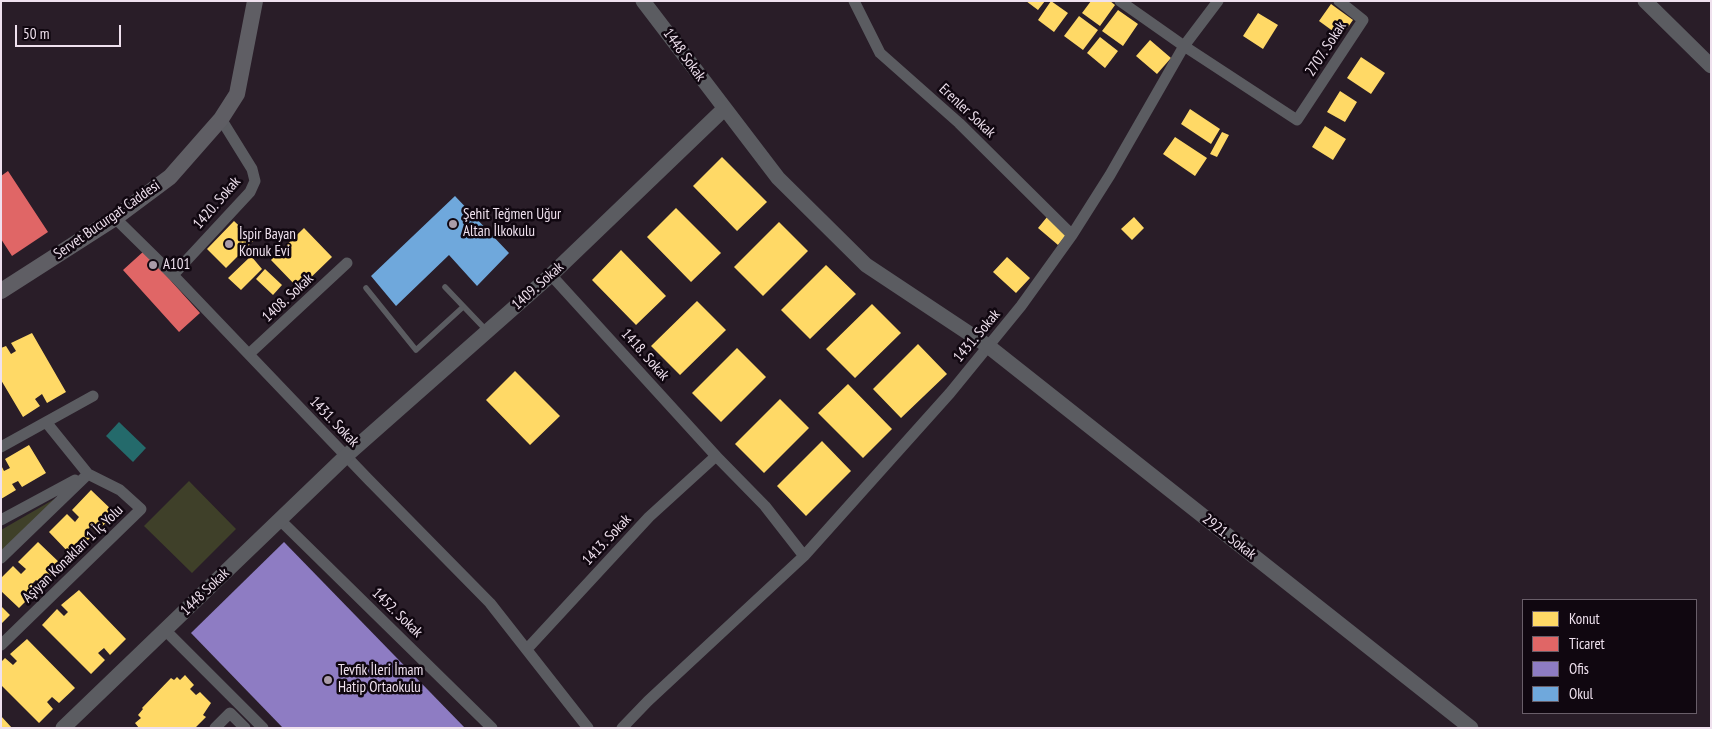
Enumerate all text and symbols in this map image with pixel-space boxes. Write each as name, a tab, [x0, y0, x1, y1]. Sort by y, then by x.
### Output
scale bar	[18, 15, 124, 47]
street label: 2707. Sokak	[1302, 18, 1350, 80]
text: 50 m	[23, 24, 49, 43]
street label: 1448 Sokak	[659, 25, 709, 85]
street label: Erenler Sokak	[935, 80, 999, 142]
street label: 1420. Sokak	[189, 173, 245, 233]
street label: Servet Bucurgat Caddesi	[50, 177, 164, 263]
place label: Şehit Teğmen Uğur Altan İlkokulu	[463, 206, 561, 241]
marker: Şehit Teğmen Uğur Altan İlkokulu	[447, 218, 459, 230]
place label: İspir Bayan Konuk Evi	[239, 226, 296, 261]
marker: İspir Bayan Konuk Evi	[223, 238, 235, 250]
place label: A101	[163, 256, 190, 274]
street label: 1409. Sokak	[508, 258, 568, 314]
marker: A101	[147, 259, 159, 271]
street label: 1408. Sokak	[259, 270, 317, 326]
street label: 1431. Sokak	[950, 306, 1004, 366]
street label: 1418. Sokak	[617, 325, 673, 385]
street label: 1431. Sokak	[306, 393, 362, 451]
street label: Aşiyan Konakları 1 İç Yolu	[19, 501, 127, 607]
street label: 2921. Sokak	[1198, 510, 1260, 564]
street label: 1413. Sokak	[579, 511, 635, 569]
street label: 1448 Sokak	[177, 564, 233, 620]
street label: 1452. Sokak	[368, 585, 426, 641]
legend	[1522, 599, 1697, 714]
text: Konut	[1569, 609, 1600, 628]
text: Ticaret	[1569, 634, 1605, 653]
text: Ofis	[1569, 659, 1589, 678]
place label: Tevfik İleri İmam Hatip Ortaokulu	[338, 662, 423, 697]
marker: Tevfik İleri İmam Hatip Ortaokulu	[322, 674, 334, 686]
text: Okul	[1569, 684, 1593, 703]

